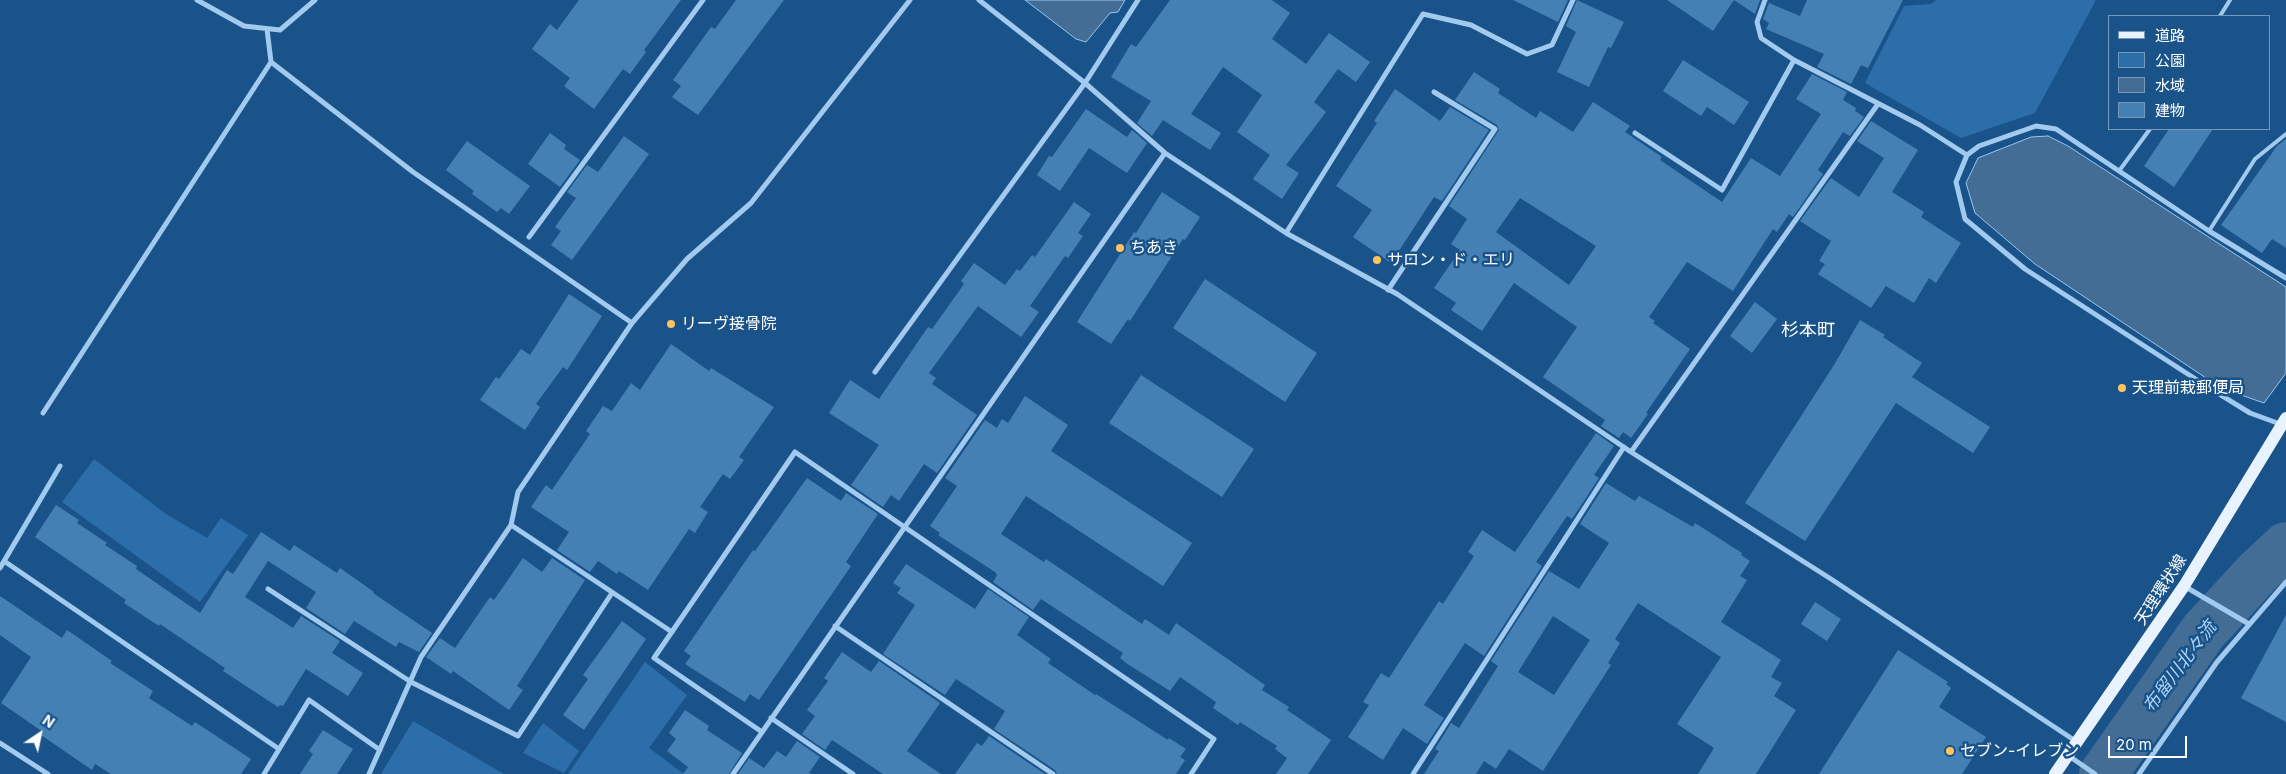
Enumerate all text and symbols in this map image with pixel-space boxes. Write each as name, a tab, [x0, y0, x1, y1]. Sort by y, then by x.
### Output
legend	[2108, 15, 2271, 130]
text: 道路	[2155, 26, 2185, 45]
text: 公園	[2155, 51, 2185, 70]
text: 水域	[2155, 76, 2185, 95]
text: 建物	[2155, 101, 2185, 120]
place label: ちあき	[1130, 238, 1178, 258]
marker: ちあき	[1114, 242, 1126, 254]
place label: サロン・ド・エリ	[1387, 250, 1515, 270]
marker: サロン・ド・エリ	[1371, 254, 1383, 266]
place label: リーヴ接骨院	[681, 314, 777, 334]
marker: リーヴ接骨院	[665, 318, 677, 330]
district label: 杉本町	[1781, 320, 1835, 342]
place label: 天理前栽郵便局	[2132, 378, 2244, 398]
marker: 天理前栽郵便局	[2116, 382, 2128, 394]
street label: 天理環状線	[2131, 551, 2191, 629]
water label: 布留川北々流	[2139, 617, 2221, 717]
north arrow	[15, 709, 65, 759]
text: N	[39, 711, 58, 731]
scale bar	[2111, 726, 2190, 758]
text: 20 m	[2116, 735, 2152, 754]
place label: セブン-イレブン	[1960, 741, 2079, 761]
marker: セブン-イレブン	[1944, 745, 1956, 757]

